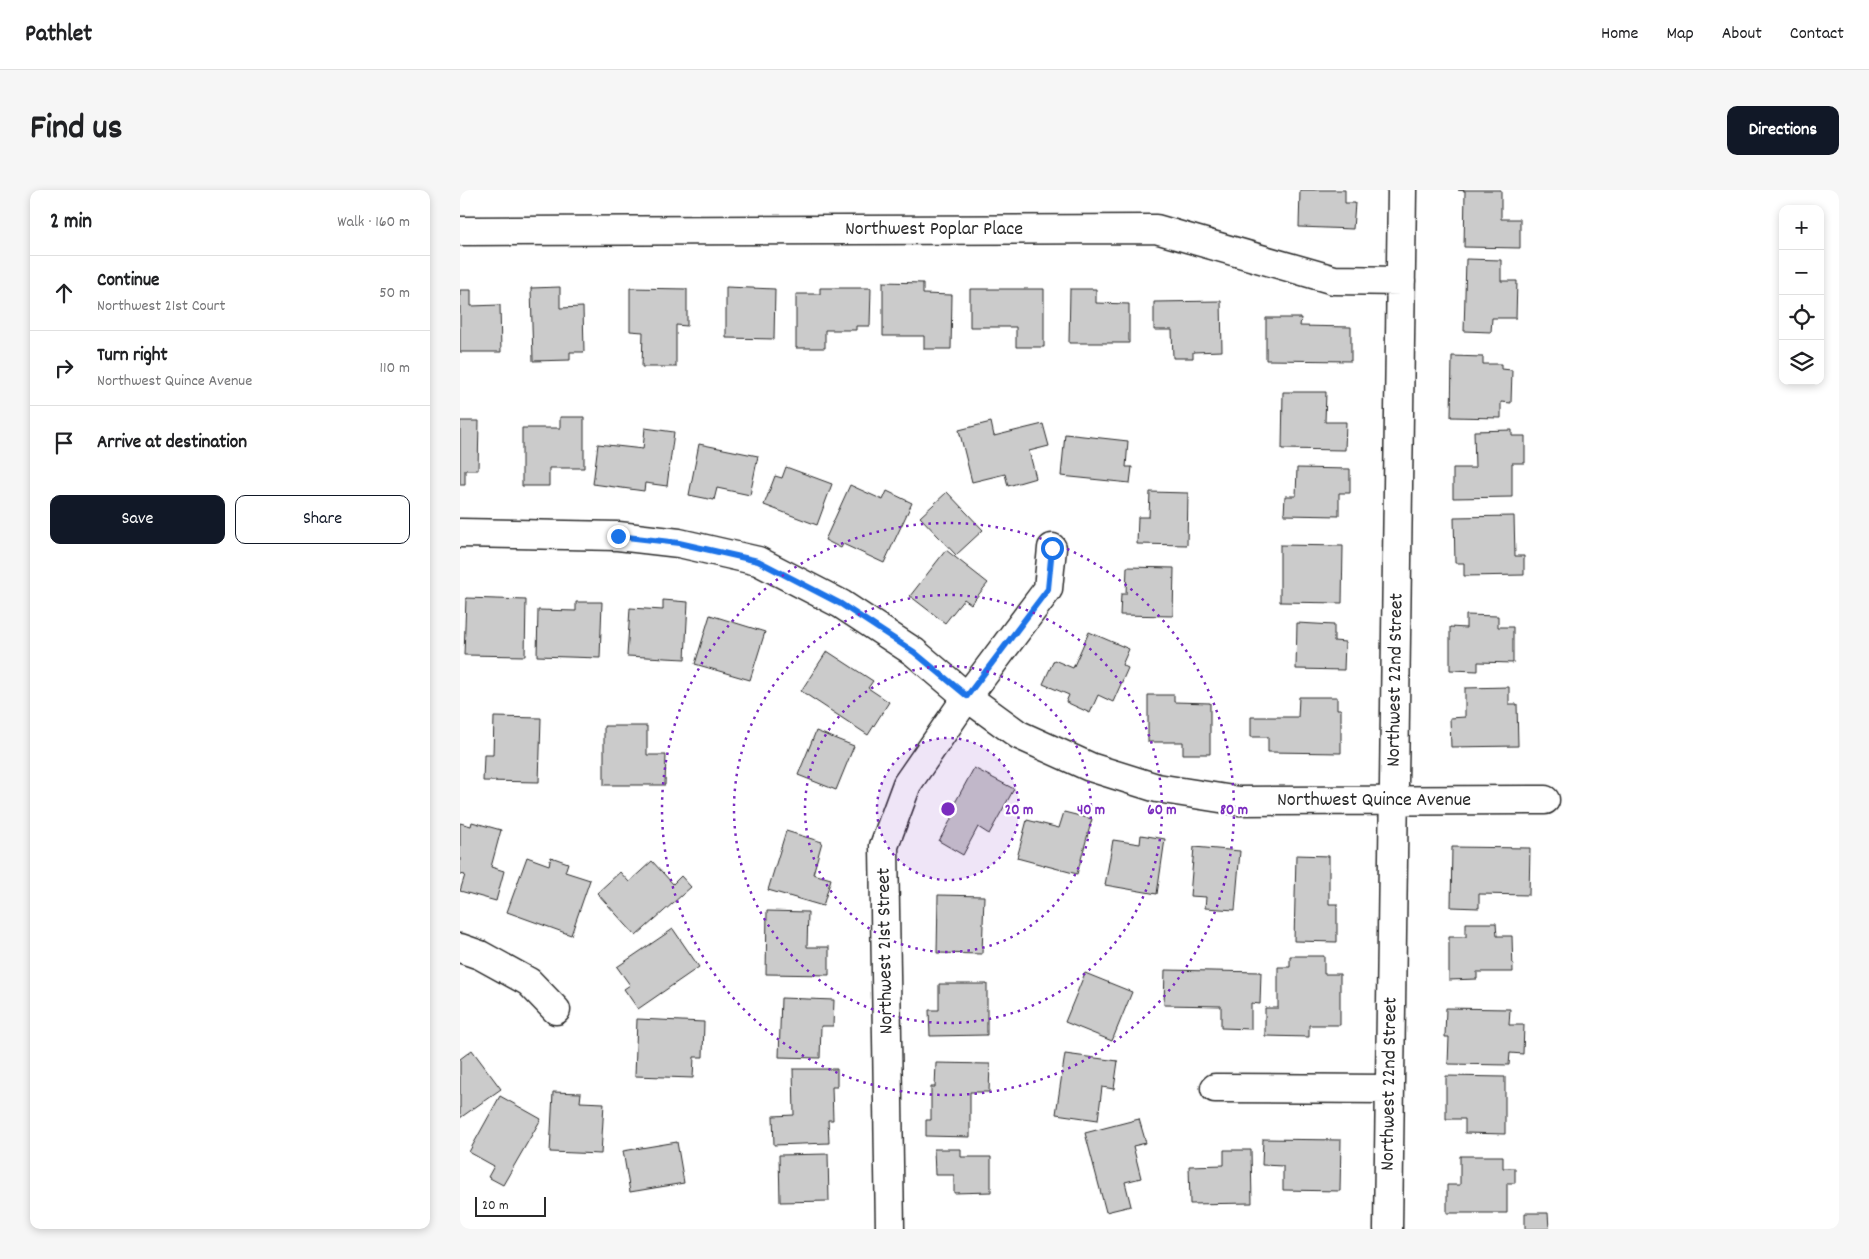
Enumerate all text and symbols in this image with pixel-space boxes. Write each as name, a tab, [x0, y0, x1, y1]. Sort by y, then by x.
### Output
text: Pathlet	[25, 18, 92, 52]
text: Home	[1601, 22, 1638, 47]
text: Map	[1666, 22, 1694, 47]
text: About	[1722, 22, 1762, 47]
text: Contact	[1790, 22, 1844, 47]
text: Find us	[30, 105, 122, 155]
button: Directions	[1727, 106, 1839, 155]
map controls	[1779, 205, 1824, 385]
button: +	[1779, 205, 1824, 250]
text: 2 min	[50, 208, 92, 238]
text: Walk · 160 m	[337, 211, 410, 234]
street label: Northwest Poplar Place	[845, 216, 1023, 244]
button: −	[1779, 250, 1824, 295]
text: Continue	[97, 268, 159, 295]
icon: ahead	[50, 279, 78, 307]
text: 50 m	[379, 282, 410, 305]
text: Northwest 21st Court	[97, 295, 225, 318]
button: locate	[1779, 295, 1824, 340]
button: layers	[1779, 340, 1824, 385]
text: Turn right	[97, 343, 168, 370]
icon: right	[50, 354, 78, 382]
text: 110 m	[380, 357, 410, 380]
text: Northwest Quince Avenue	[97, 370, 252, 393]
icon: arrive	[50, 429, 78, 457]
text: Arrive at destination	[97, 430, 247, 457]
button: Save	[50, 495, 225, 544]
button: Share	[235, 495, 410, 544]
route end	[607, 525, 630, 548]
route start	[1041, 537, 1064, 560]
street label: Northwest 22nd Street	[1380, 593, 1412, 767]
street label: Northwest Quince Avenue	[1277, 787, 1471, 815]
centre of rings	[939, 800, 957, 818]
text: 20 m	[1005, 800, 1033, 822]
text: 40 m	[1077, 800, 1105, 822]
text: 60 m	[1147, 800, 1177, 822]
text: 80 m	[1220, 800, 1248, 822]
street label: Northwest 21st Street	[871, 867, 901, 1035]
street label: Northwest 22nd Street	[1374, 997, 1406, 1171]
scale bar	[475, 1194, 546, 1217]
text: 20 m	[482, 1196, 509, 1216]

